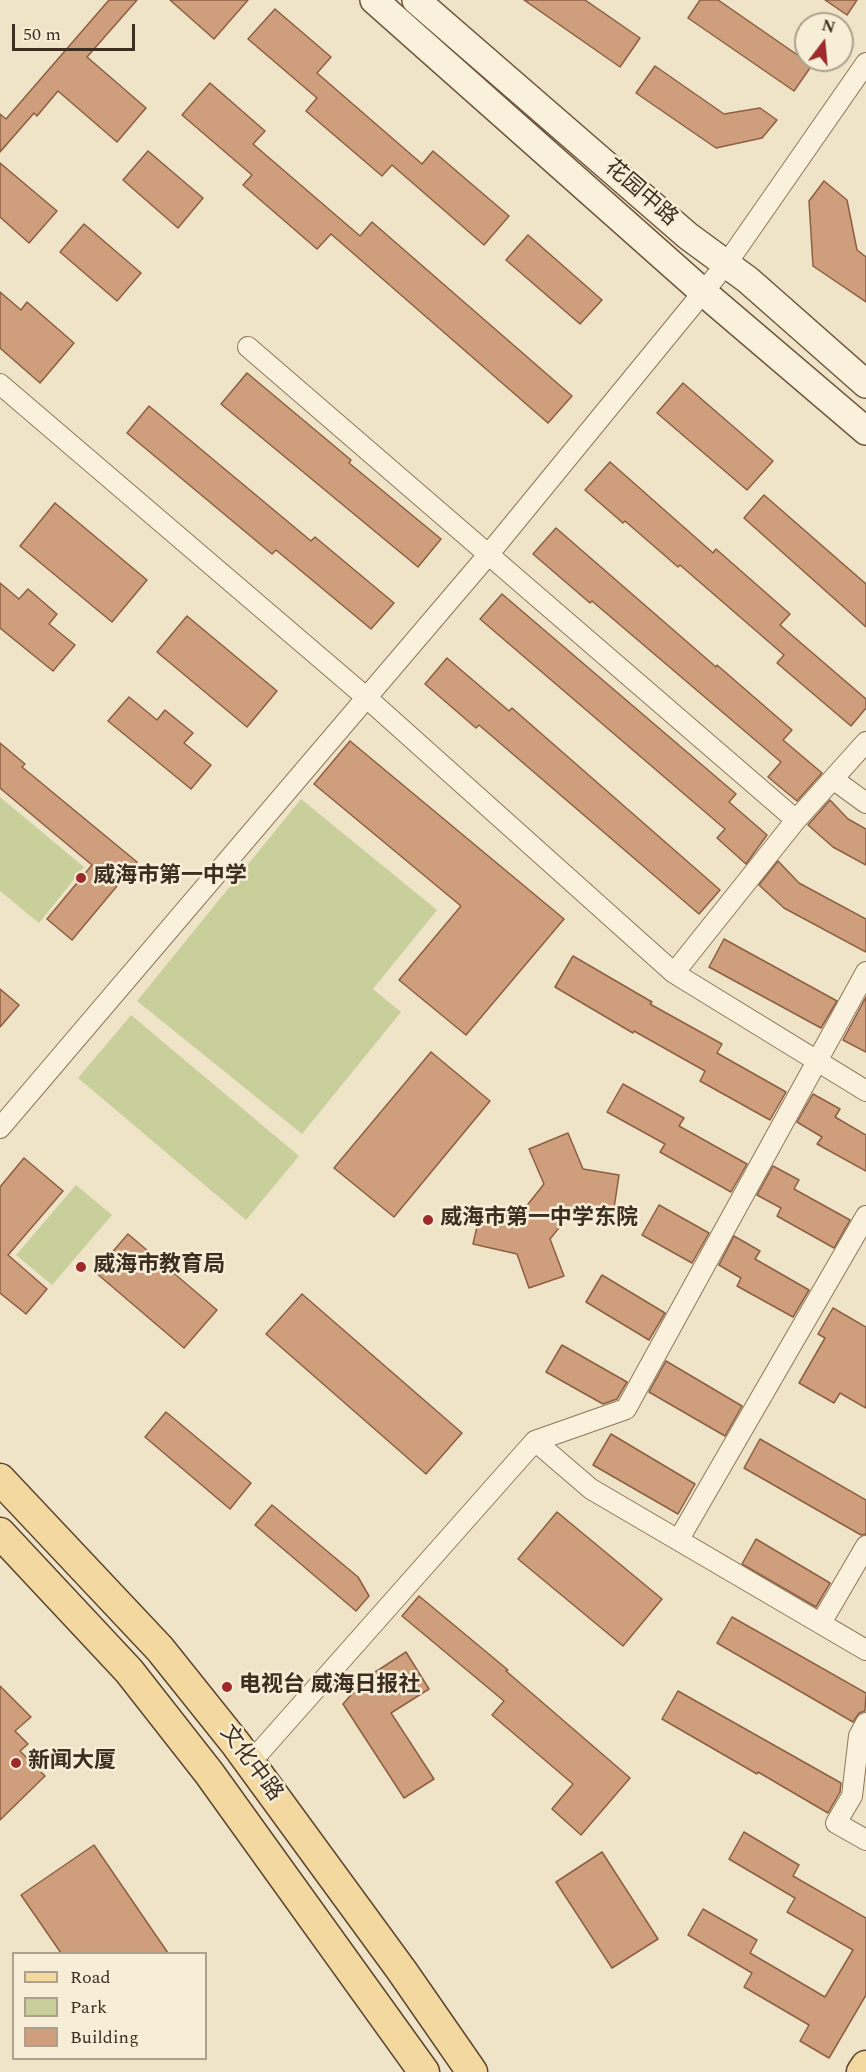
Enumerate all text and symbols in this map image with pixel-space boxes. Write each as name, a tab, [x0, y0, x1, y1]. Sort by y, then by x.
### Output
scale bar	[15, 12, 138, 50]
north arrow	[794, 12, 854, 72]
text: N	[819, 13, 838, 40]
text: 50 m	[23, 21, 61, 48]
street label: 花园中路	[598, 155, 682, 233]
place label: 威海市第一中学	[93, 865, 247, 891]
marker: 威海市第一中学	[74, 871, 88, 885]
place label: 威海市第一中学东院	[440, 1207, 638, 1233]
marker: 威海市第一中学东院	[421, 1213, 435, 1227]
place label: 威海市教育局	[93, 1254, 225, 1280]
marker: 威海市教育局	[74, 1260, 88, 1274]
place label: 电视台 威海日报社	[239, 1674, 420, 1700]
marker: 电视台 威海日报社	[220, 1680, 234, 1694]
street label: 文化中路	[213, 1721, 287, 1807]
place label: 新闻大厦	[28, 1750, 116, 1776]
marker: 新闻大厦	[9, 1756, 23, 1770]
legend	[12, 1952, 207, 2060]
text: Road	[70, 1964, 111, 1991]
text: Park	[70, 1994, 107, 2021]
text: Building	[70, 2024, 139, 2051]

